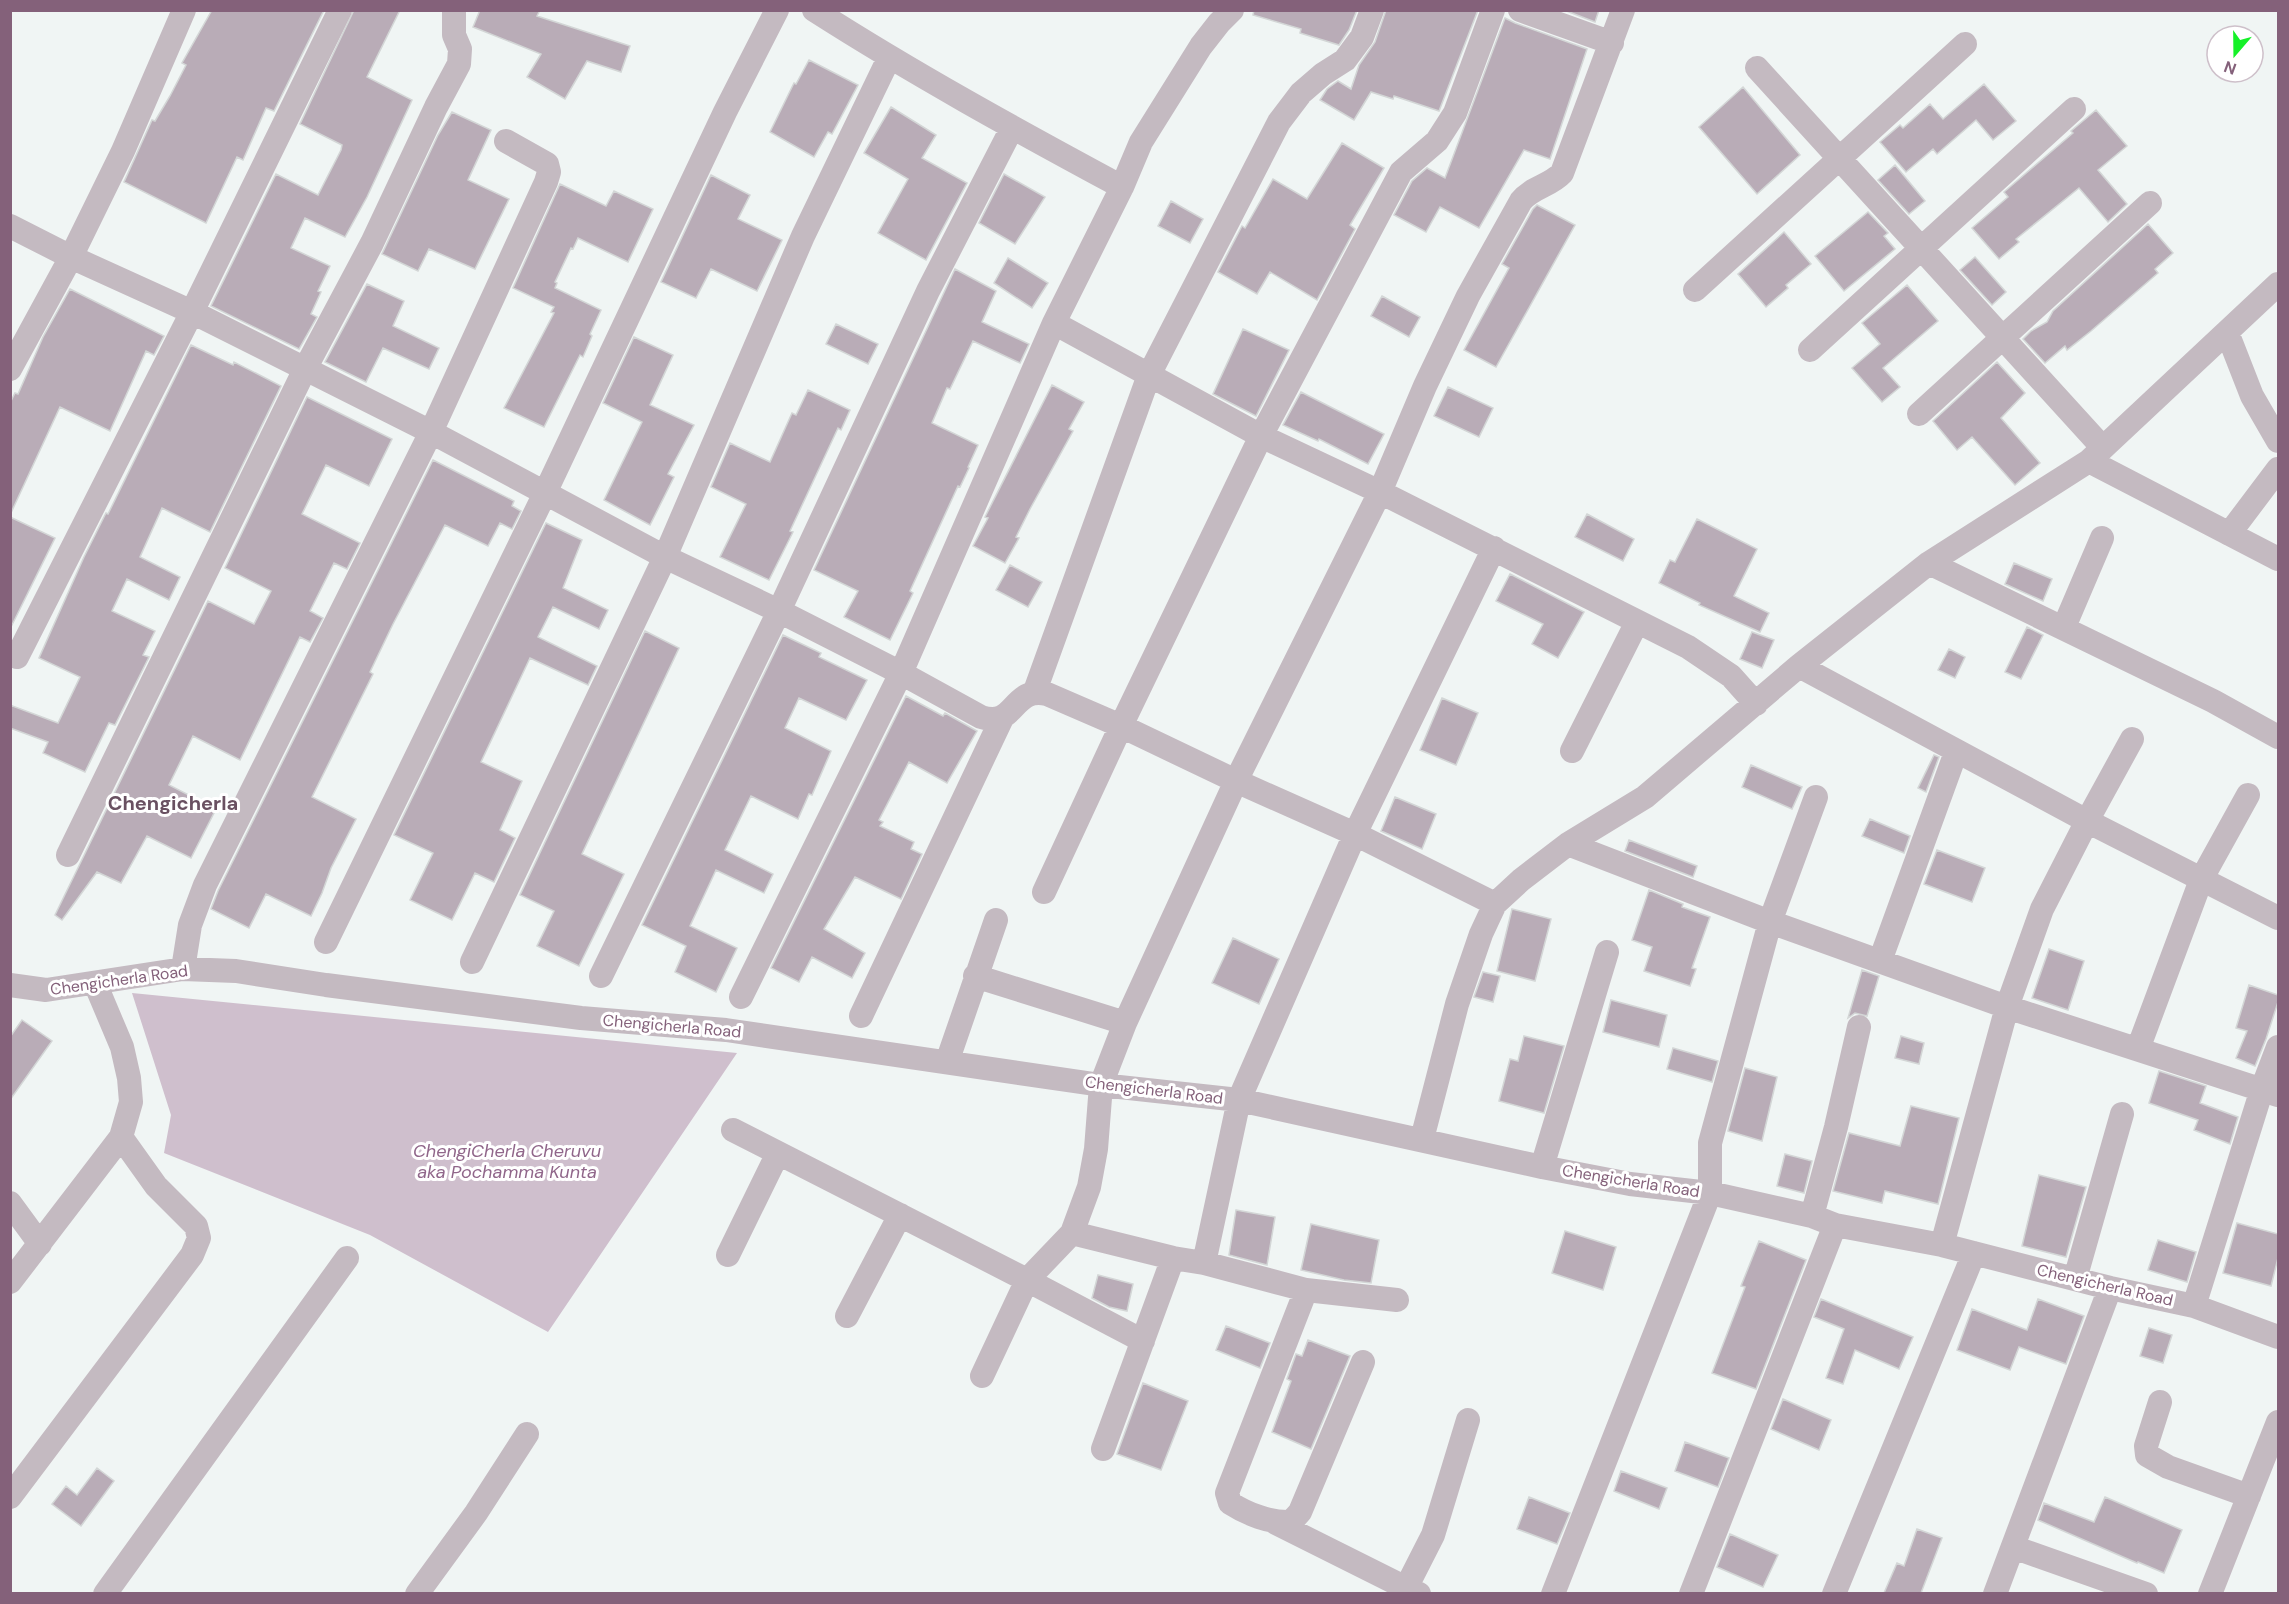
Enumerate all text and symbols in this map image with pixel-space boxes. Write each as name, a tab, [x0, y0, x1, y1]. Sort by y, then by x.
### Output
north arrow	[2205, 24, 2265, 84]
text: N	[2221, 56, 2239, 79]
district label: Chengicherla	[108, 790, 238, 816]
street label: Chengicherla Road	[49, 960, 189, 1000]
street label: Chengicherla Road	[602, 1009, 742, 1043]
street label: Chengicherla Road	[1084, 1071, 1224, 1109]
water label: ChengiCherla Cheruvu aka Pochamma Kunta	[413, 1139, 601, 1184]
street label: Chengicherla Road	[1561, 1160, 1701, 1202]
street label: Chengicherla Road	[2035, 1259, 2175, 1311]

